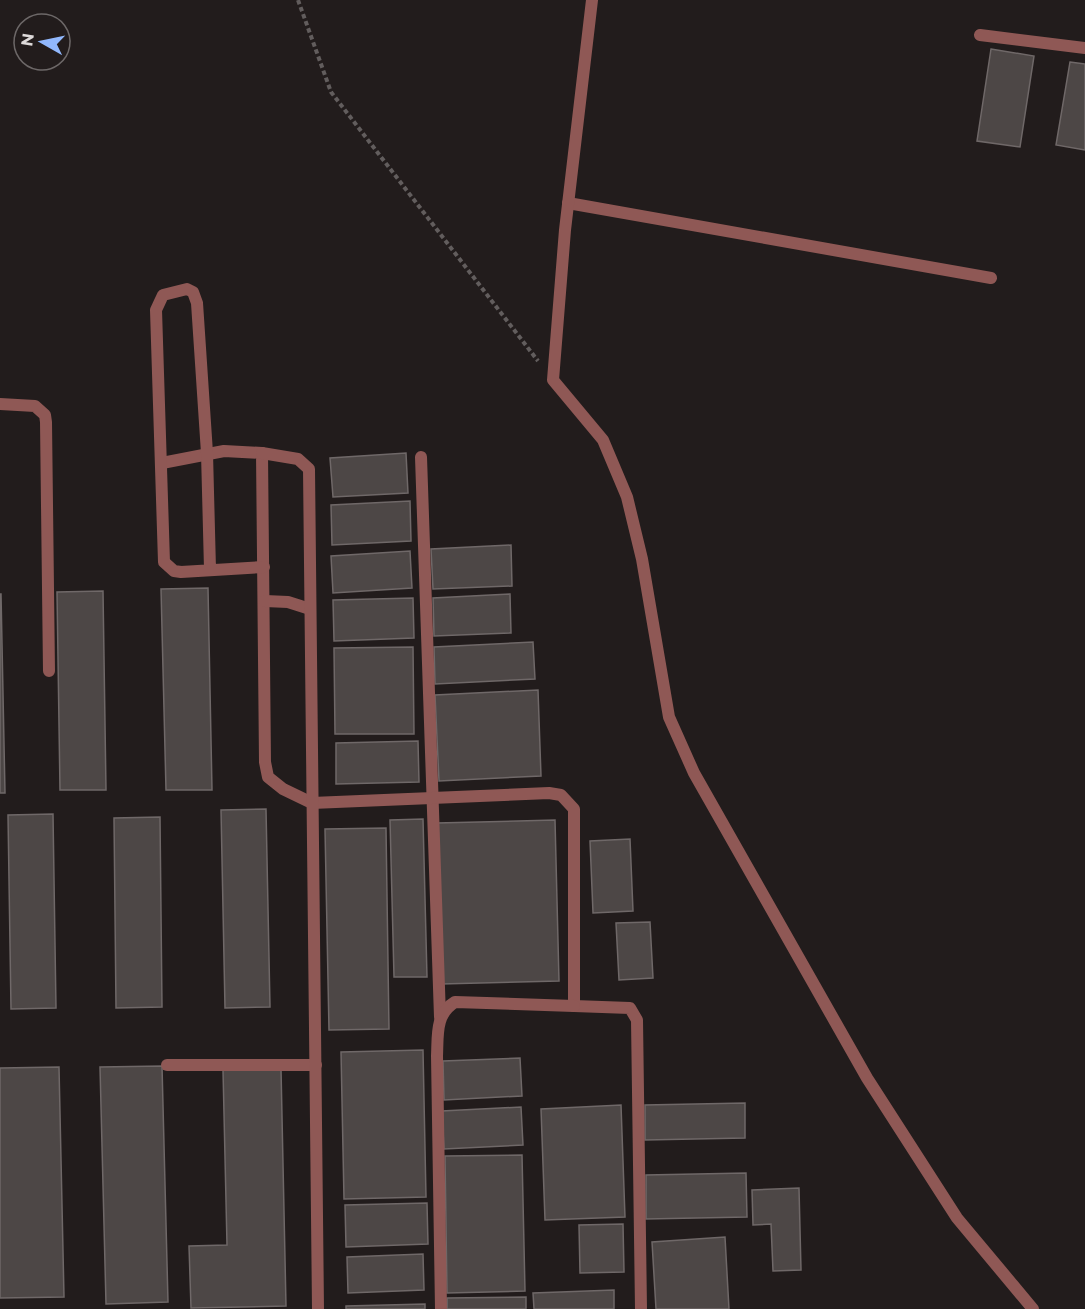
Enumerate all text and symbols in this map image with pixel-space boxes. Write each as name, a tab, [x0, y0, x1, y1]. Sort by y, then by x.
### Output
north arrow	[12, 12, 72, 72]
text: N	[17, 32, 38, 48]

